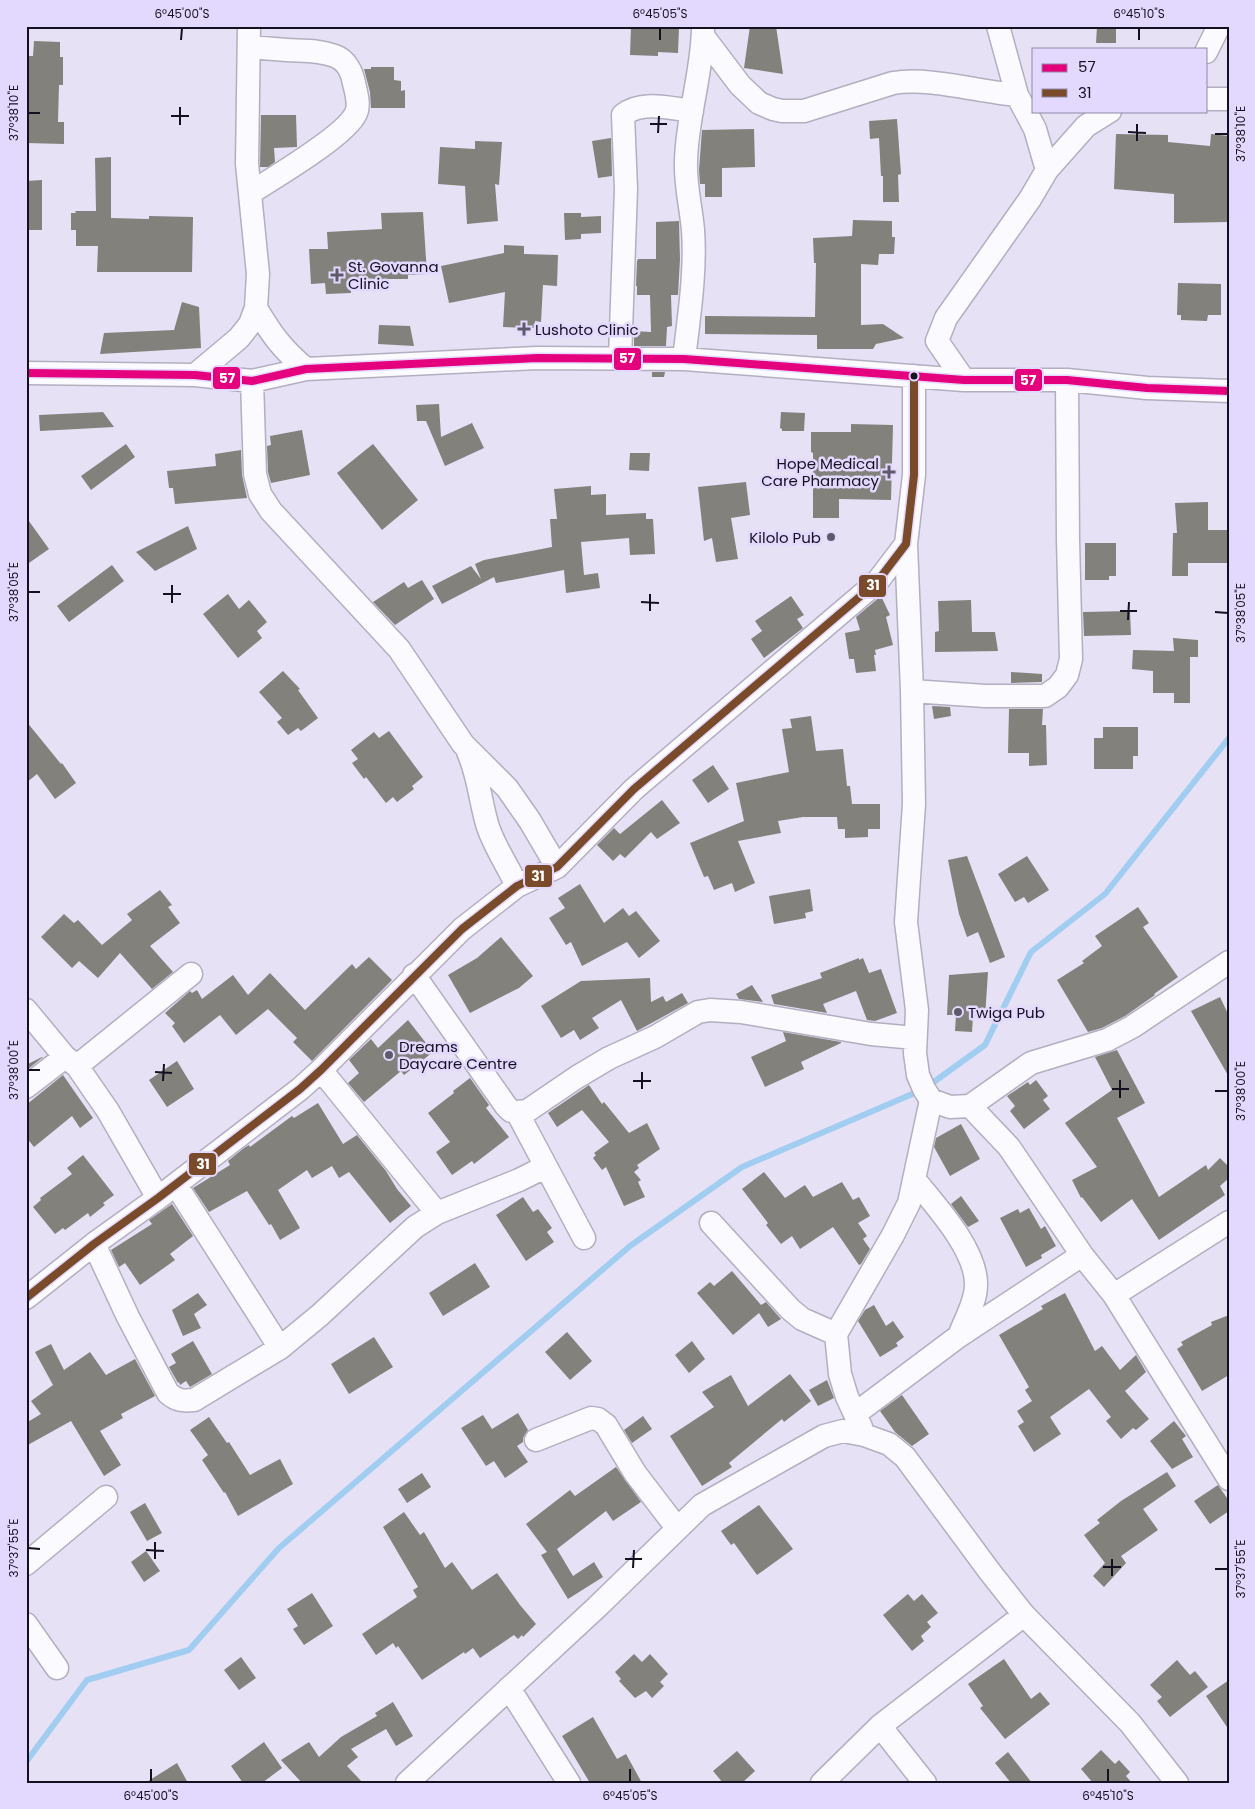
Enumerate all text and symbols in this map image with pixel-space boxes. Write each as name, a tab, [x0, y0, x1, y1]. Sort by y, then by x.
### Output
text: 6°45'00"S	[154, 5, 210, 22]
text: 6°45'05"S	[632, 5, 688, 22]
text: 6°45'10"S	[1113, 5, 1165, 22]
legend	[1032, 48, 1208, 112]
text: 57	[1078, 56, 1096, 77]
text: 31	[1078, 82, 1092, 103]
text: 37°38'10"E	[5, 85, 22, 141]
text: 37°38'10"E	[1232, 106, 1249, 162]
place label: St. Govanna Clinic	[348, 256, 439, 294]
marker: St. Govanna Clinic	[330, 268, 344, 282]
place label: Lushoto Clinic	[535, 319, 639, 340]
marker: Lushoto Clinic	[517, 322, 531, 336]
line badge: 57	[613, 347, 642, 371]
text: 57	[619, 348, 636, 368]
line badge: 57	[212, 366, 241, 390]
text: 57	[219, 368, 236, 388]
line badge: 57	[1014, 368, 1043, 392]
text: 57	[1020, 370, 1037, 390]
unlabelled marker	[909, 371, 919, 381]
place label: Hope Medical Care Pharmacy	[761, 453, 880, 491]
marker: Hope Medical Care Pharmacy	[883, 466, 895, 478]
place label: Kilolo Pub	[749, 527, 821, 548]
marker: Kilolo Pub	[825, 531, 837, 543]
text: 37°38'05"E	[5, 562, 22, 622]
line badge: 31	[858, 574, 887, 598]
text: 31	[866, 575, 880, 595]
text: 37°38'05"E	[1232, 583, 1249, 643]
line badge: 31	[524, 864, 553, 888]
text: 31	[531, 866, 545, 886]
place label: Twiga Pub	[968, 1002, 1045, 1023]
marker: Twiga Pub	[952, 1006, 964, 1018]
place label: Dreams Daycare Centre	[399, 1036, 517, 1074]
text: 37°38'00"E	[5, 1040, 22, 1100]
marker: Dreams Daycare Centre	[383, 1049, 395, 1061]
text: 37°38'00"E	[1232, 1061, 1249, 1121]
line badge: 31	[188, 1152, 217, 1176]
text: 31	[196, 1154, 210, 1174]
text: 37°37'55"E	[5, 1519, 22, 1577]
text: 37°37'55"E	[1232, 1540, 1249, 1598]
text: 6°45'00"S	[123, 1787, 179, 1804]
text: 6°45'05"S	[602, 1787, 658, 1804]
text: 6°45'10"S	[1082, 1787, 1134, 1804]

